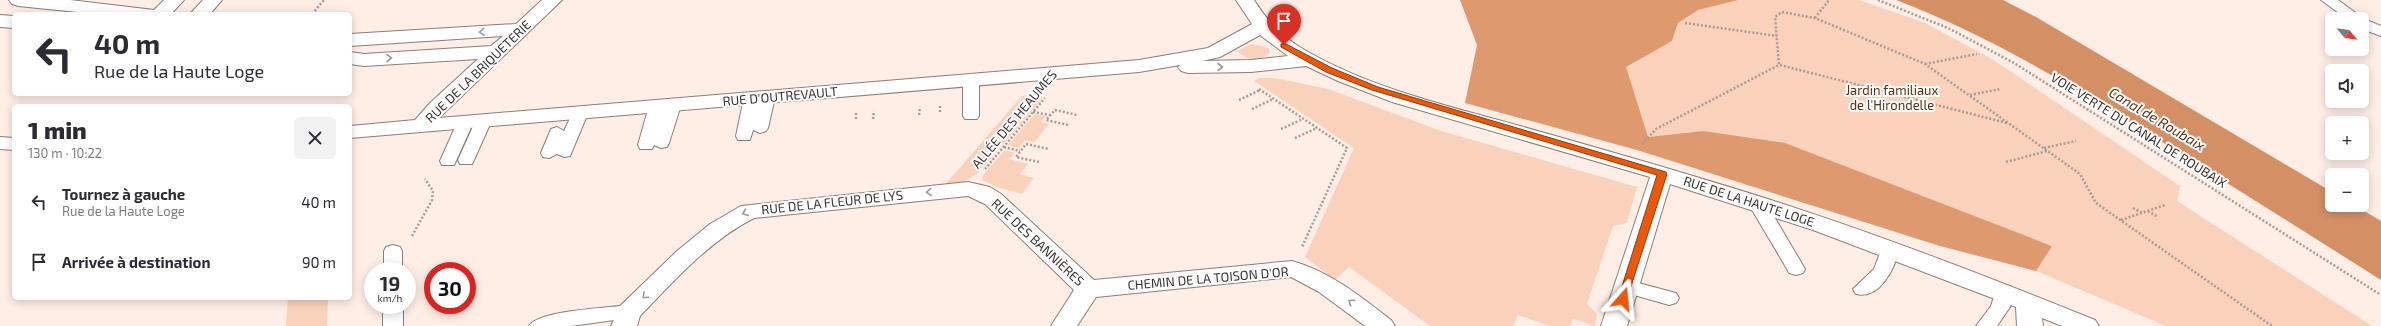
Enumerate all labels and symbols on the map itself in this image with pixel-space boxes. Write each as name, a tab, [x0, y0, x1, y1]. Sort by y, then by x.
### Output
pin	[1267, 4, 1301, 45]
north arrow	[2325, 12, 2369, 56]
street label: RUE DE LA BRIQUETERIE	[422, 16, 534, 126]
one-way arrow	[479, 27, 485, 36]
one-way arrow	[386, 54, 392, 63]
one-way arrow	[1217, 63, 1223, 71]
street label: ALLÉE DES HEAUMES	[967, 66, 1060, 172]
street label: VOIE VERTE DU CANAL DE ROUBAIX	[2048, 69, 2230, 191]
park label: Jardin familiaux de l'Hirondelle	[1846, 82, 1939, 113]
street label: RUE D'OUTREVAULT	[722, 83, 839, 109]
water label: Canal de Roubaix	[2106, 83, 2209, 154]
street label: RUE DE LA HAUTE LOGE	[1681, 172, 1817, 230]
street label: RUE DE LA FLEUR DE LYS	[760, 187, 904, 217]
one-way arrow	[926, 188, 932, 197]
street label: RUE DES BANNIÈRES	[988, 194, 1088, 289]
one-way arrow	[741, 209, 748, 217]
speed limit sign: 30	[424, 262, 476, 314]
street label: CHEMIN DE LA TOISON D'OR	[1127, 263, 1289, 293]
position arrow	[1602, 278, 1644, 320]
one-way arrow	[643, 291, 650, 298]
one-way arrow	[1348, 300, 1355, 307]

